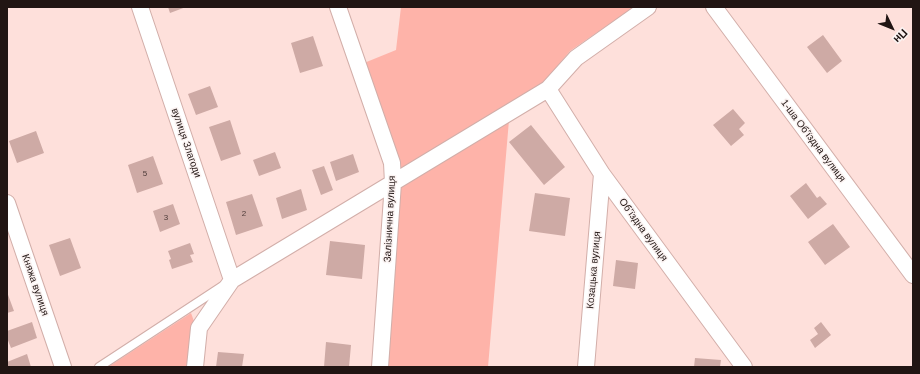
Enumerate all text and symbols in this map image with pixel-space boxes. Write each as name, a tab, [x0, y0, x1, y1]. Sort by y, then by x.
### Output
north arrow	[872, 8, 912, 48]
text: Пн	[891, 27, 910, 46]
street label: 1-ша Обʼїздна вулиця	[778, 97, 848, 185]
street label: вулиця Злагоди	[168, 107, 204, 179]
house number: 5	[143, 169, 147, 179]
street label: Залізнична вулиця	[382, 175, 398, 263]
street label: Обʼїздна вулиця	[616, 196, 670, 264]
house number: 2	[242, 209, 246, 219]
house number: 3	[164, 213, 168, 223]
street label: Козацька вулиця	[585, 231, 603, 309]
street label: Княжа вулиця	[19, 253, 51, 317]

